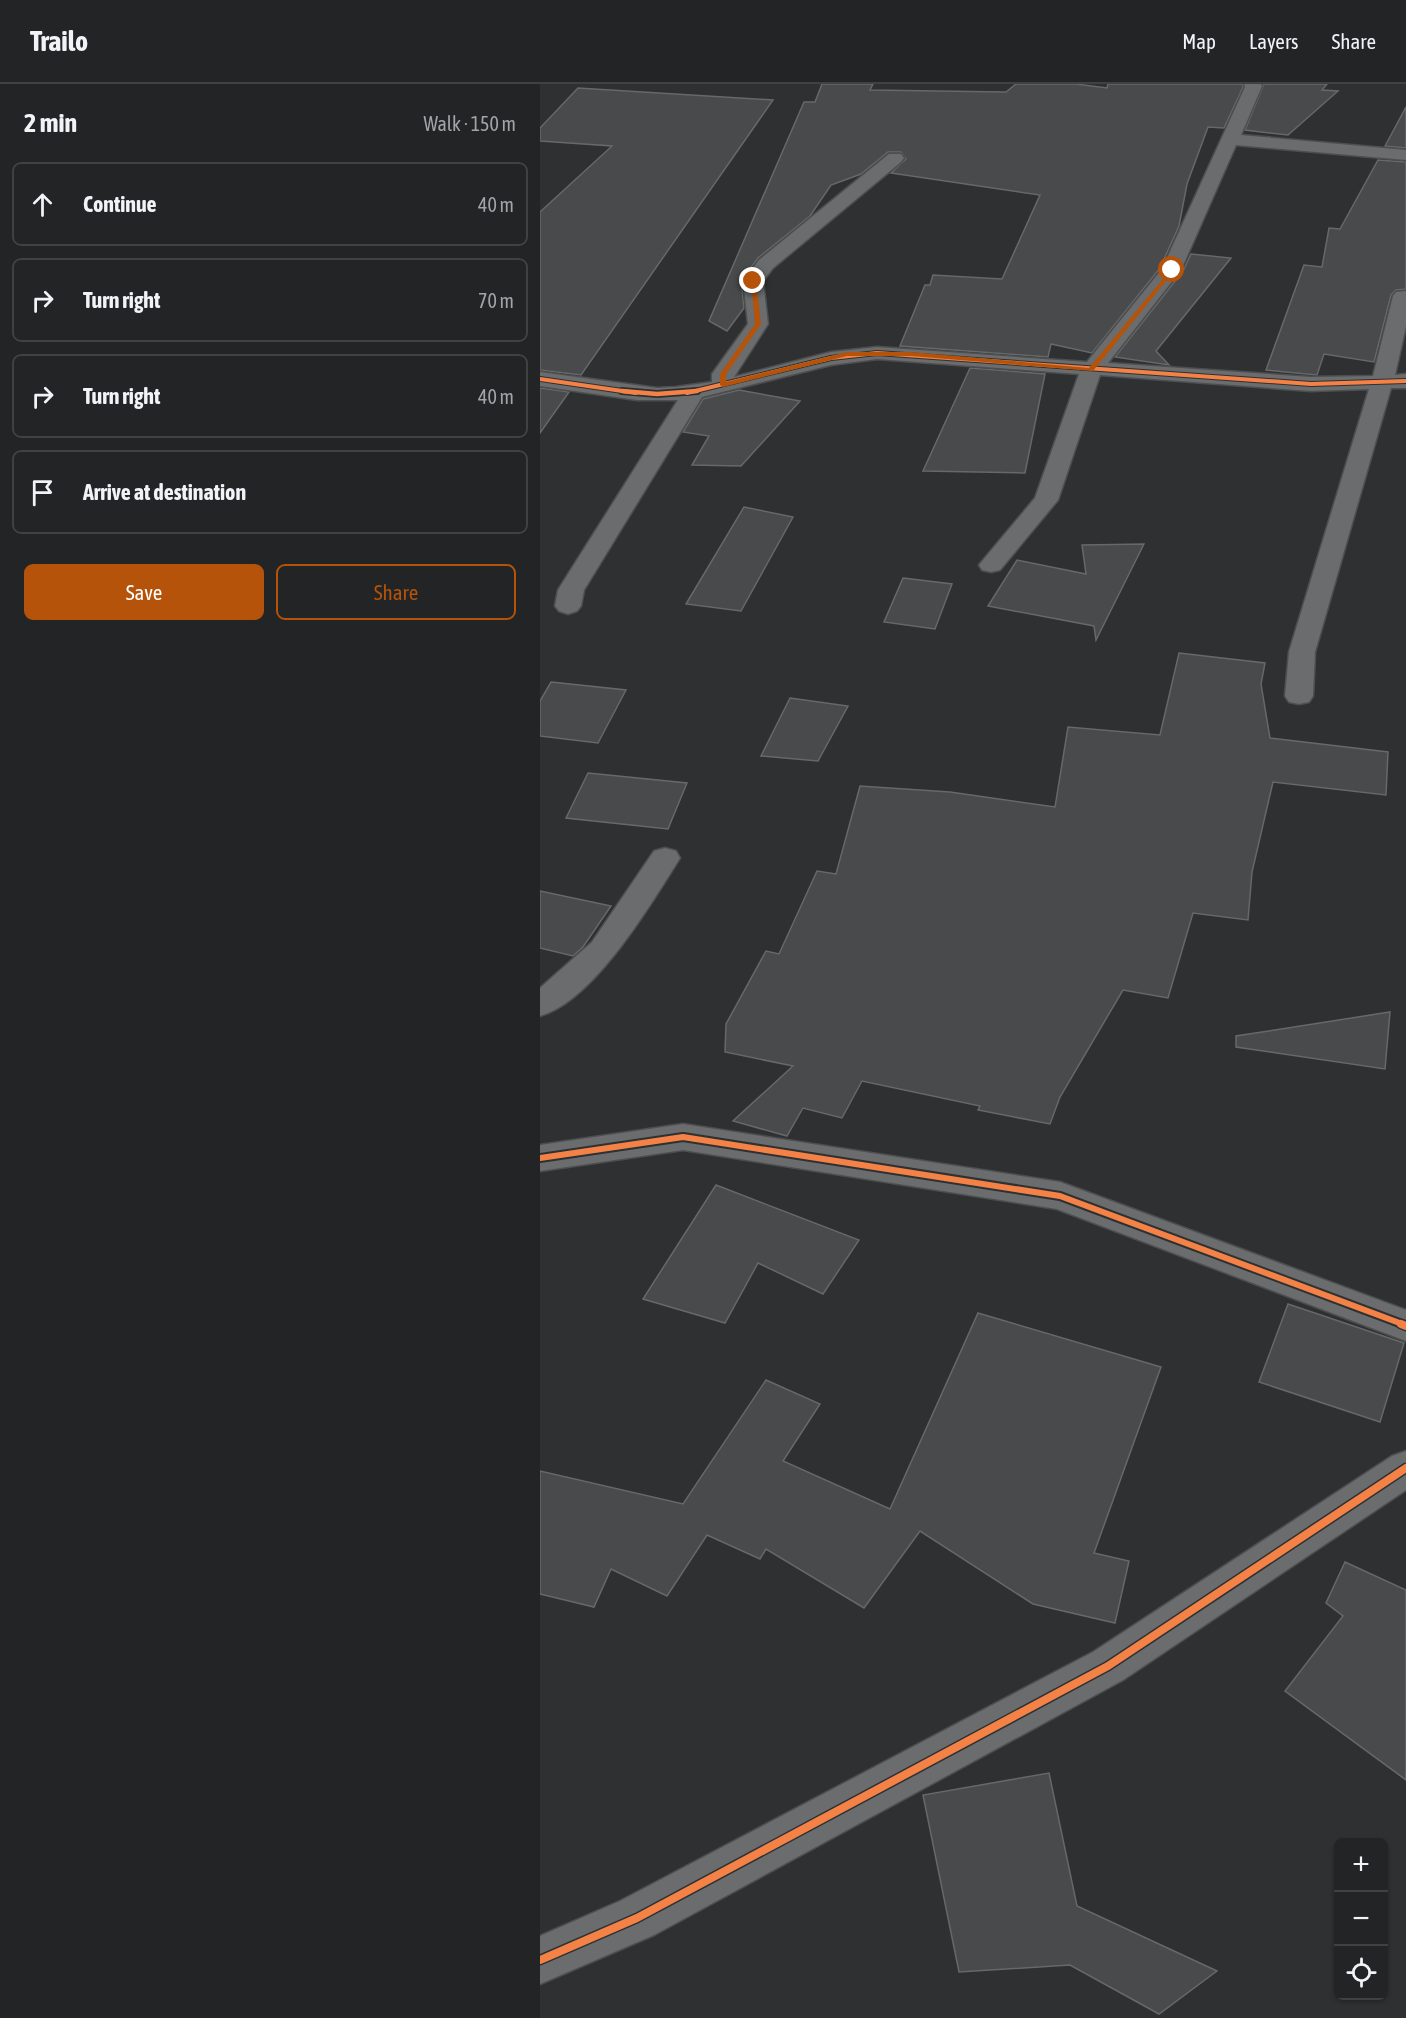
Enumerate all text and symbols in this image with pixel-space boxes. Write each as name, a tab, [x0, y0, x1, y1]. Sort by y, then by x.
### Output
text: Trailo	[30, 25, 88, 57]
text: Map	[1182, 29, 1216, 53]
text: Layers	[1249, 29, 1299, 53]
text: Share	[1332, 29, 1376, 53]
text: 2 min	[24, 108, 77, 138]
text: Walk · 150 m	[424, 112, 516, 135]
icon: ahead	[26, 188, 59, 221]
text: Continue	[83, 191, 157, 217]
text: 40 m	[478, 193, 514, 216]
route start	[1158, 256, 1184, 282]
route end	[739, 267, 765, 293]
icon: right	[26, 284, 59, 317]
text: Turn right	[83, 287, 160, 313]
text: 70 m	[478, 289, 514, 312]
icon: right	[26, 380, 59, 413]
text: Turn right	[83, 383, 160, 409]
text: 40 m	[478, 385, 514, 408]
icon: arrive	[26, 476, 59, 509]
text: Arrive at destination	[83, 479, 246, 505]
button: Save	[24, 564, 264, 620]
button: Share	[276, 564, 516, 620]
map controls	[1334, 1838, 1388, 2000]
button: +	[1334, 1838, 1388, 1892]
button: −	[1334, 1892, 1388, 1946]
button: locate	[1334, 1946, 1388, 2000]

